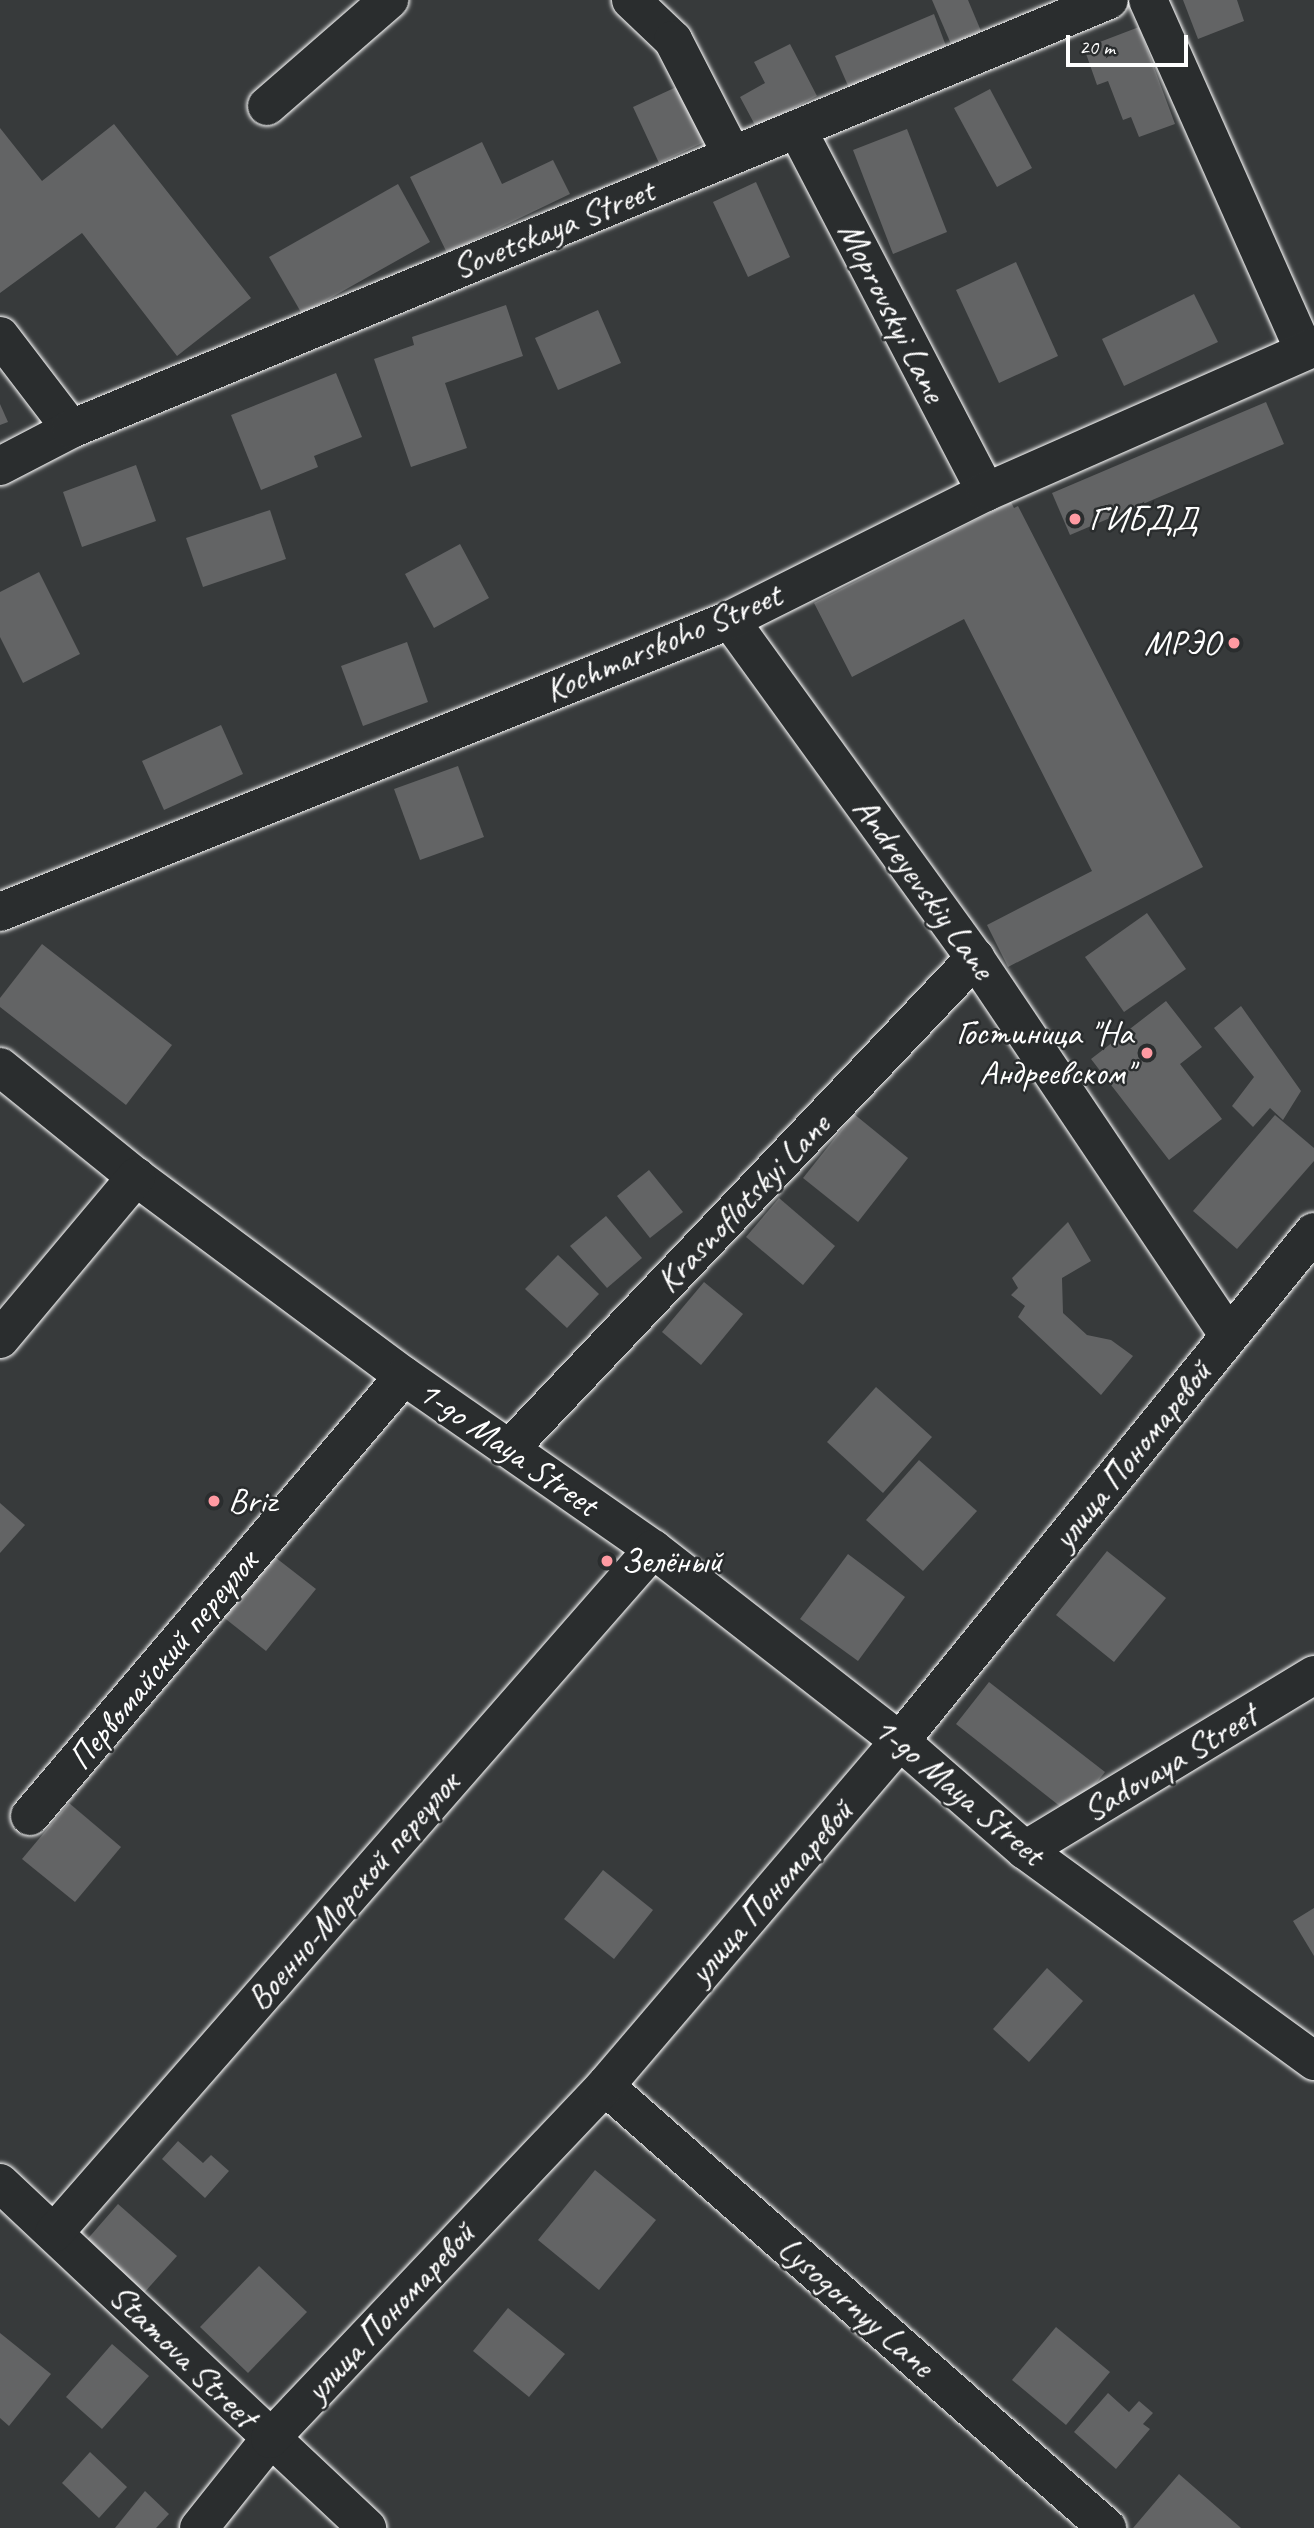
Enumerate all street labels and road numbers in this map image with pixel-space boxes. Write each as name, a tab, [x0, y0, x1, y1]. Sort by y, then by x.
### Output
street label: Sovetskaya Street	[446, 169, 660, 289]
street label: Moprovskyi Lane	[829, 215, 955, 409]
street label: Kochmarskoho Street	[538, 574, 788, 712]
street label: Andreyevskiy Lane	[844, 789, 1004, 987]
street label: Krasnoflotskyi Lane	[647, 1104, 839, 1302]
street label: улица Пономаревой	[1042, 1351, 1222, 1559]
street label: 1-go Maya Street	[410, 1370, 606, 1526]
street label: Первомайский переулок	[59, 1542, 267, 1778]
street label: Sadovaya Street	[1075, 1695, 1265, 1831]
street label: 1-go Maya Street	[865, 1707, 1053, 1875]
street label: Военно-Морской переулок	[238, 1763, 468, 2019]
street label: улица Пономаревой	[679, 1790, 863, 1994]
street label: улица Пономаревой	[295, 2213, 485, 2411]
street label: Lysogornyy Lane	[769, 2228, 943, 2386]
street label: Stamova Street	[100, 2275, 266, 2437]

